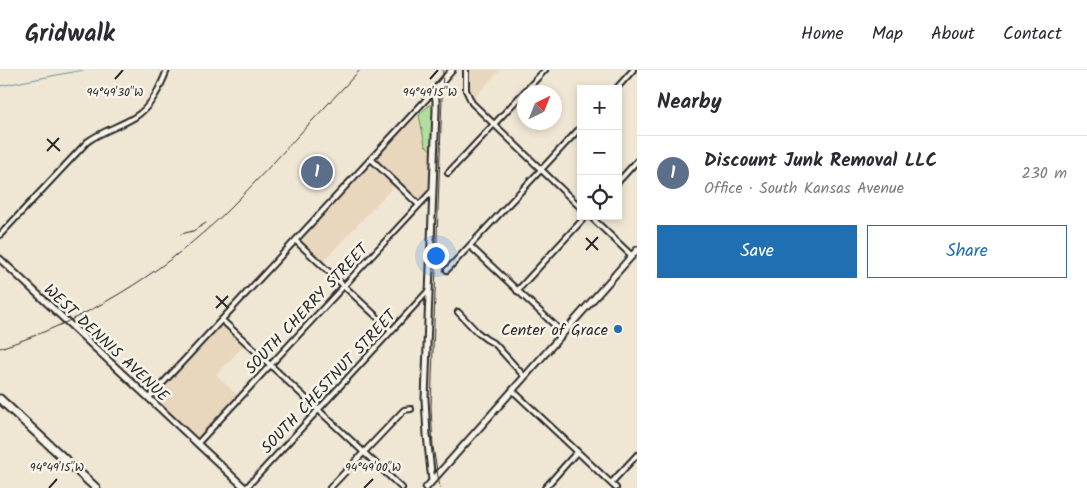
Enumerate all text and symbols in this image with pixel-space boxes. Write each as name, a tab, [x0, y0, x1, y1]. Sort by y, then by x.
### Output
text: Gridwalk	[25, 15, 115, 54]
text: Home	[801, 20, 844, 49]
text: Map	[872, 20, 903, 49]
text: About	[931, 20, 975, 49]
text: Contact	[1003, 20, 1062, 49]
text: 94°49'30"W	[87, 83, 143, 102]
text: 94°49'15"W	[403, 83, 457, 102]
north arrow	[517, 85, 562, 130]
map controls	[577, 85, 622, 220]
button: +	[577, 85, 622, 130]
text: Nearby	[657, 86, 722, 119]
button: −	[577, 130, 622, 175]
text: Discount Junk Removal LLC	[704, 146, 937, 176]
pin: 1	[301, 153, 333, 191]
text: 1	[671, 161, 675, 186]
text: 230 m	[1021, 161, 1067, 186]
button: locate	[577, 175, 622, 220]
text: Office · South Kansas Avenue	[704, 176, 904, 201]
button: Save	[657, 225, 857, 278]
button: Share	[867, 225, 1067, 278]
street label: SOUTH CHERRY STREET	[240, 237, 376, 380]
your location	[423, 243, 449, 269]
street label: WEST DENNIS AVENUE	[38, 278, 175, 409]
street label: SOUTH CHESTNUT STREET	[255, 303, 404, 460]
place label: Center of Grace	[501, 318, 608, 343]
marker: Center of Grace	[612, 323, 624, 335]
text: 94°49'15"W	[30, 458, 84, 477]
text: 94°49'00"W	[345, 458, 401, 477]

